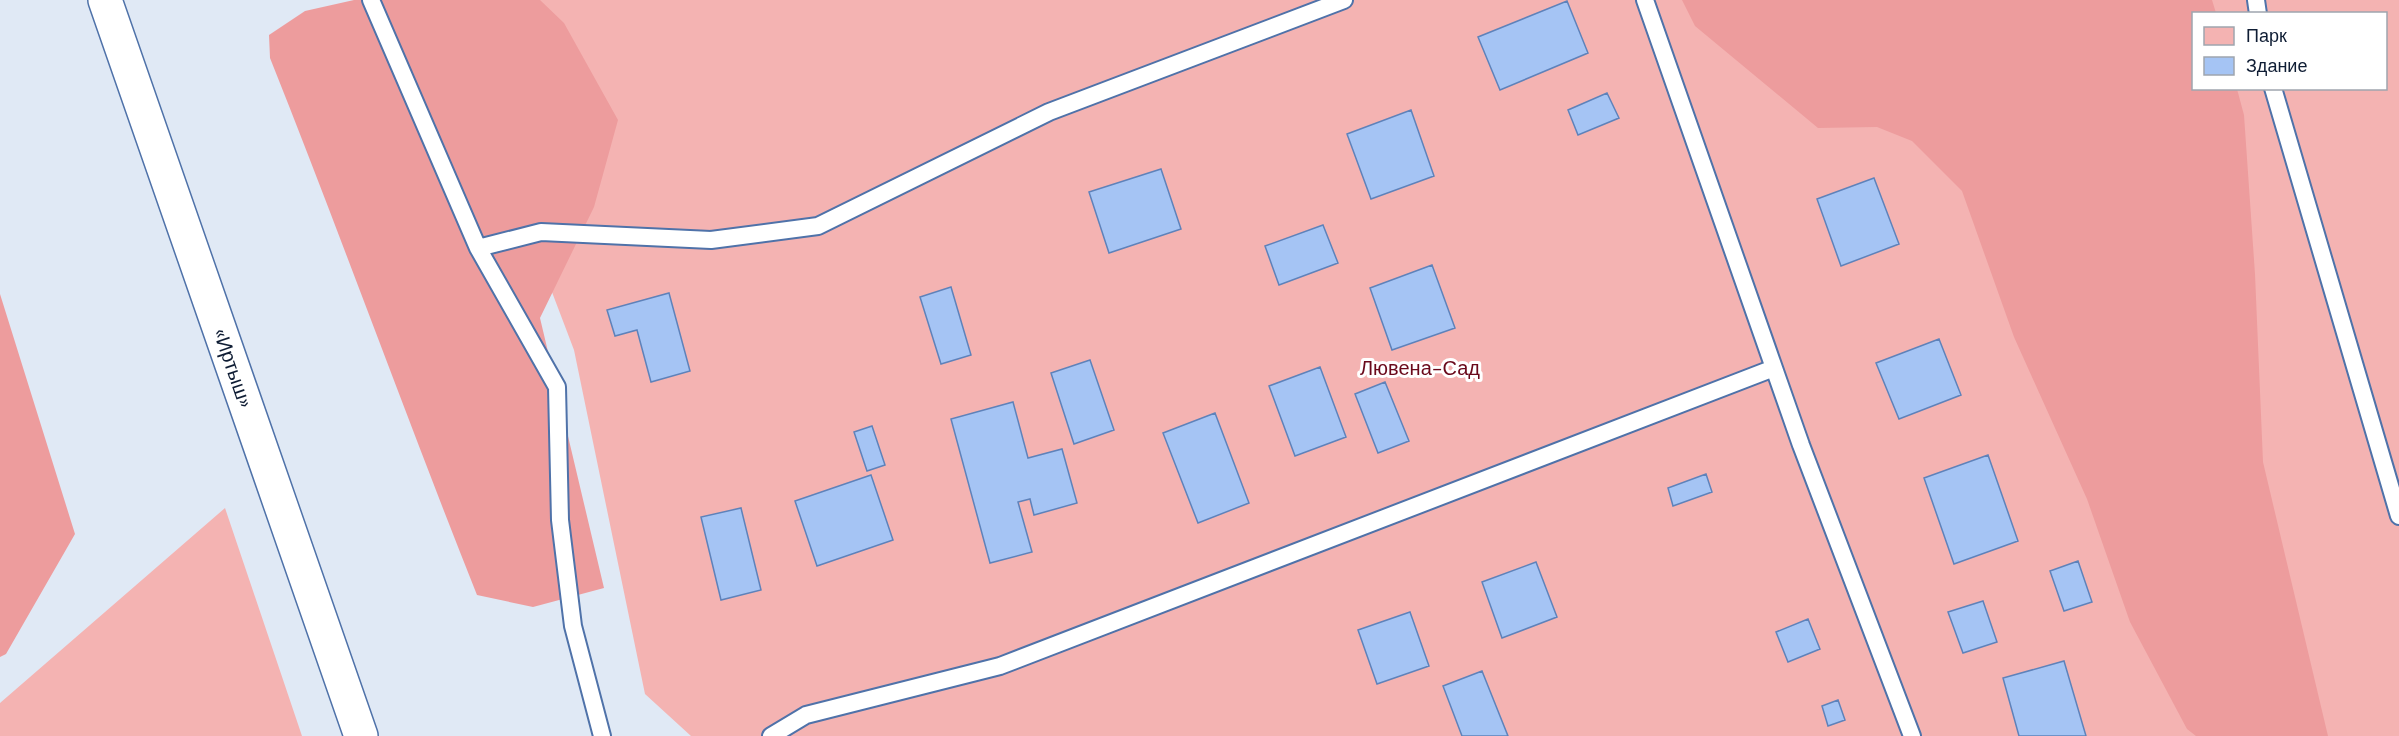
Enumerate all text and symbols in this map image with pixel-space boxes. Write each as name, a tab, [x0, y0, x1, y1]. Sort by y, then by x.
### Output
legend	[2192, 12, 2387, 90]
text: Парк	[2246, 24, 2287, 48]
text: Здание	[2246, 54, 2307, 78]
street label: «Иртыш»	[207, 325, 259, 411]
park label: Лювена-Сад	[1360, 355, 1480, 381]

